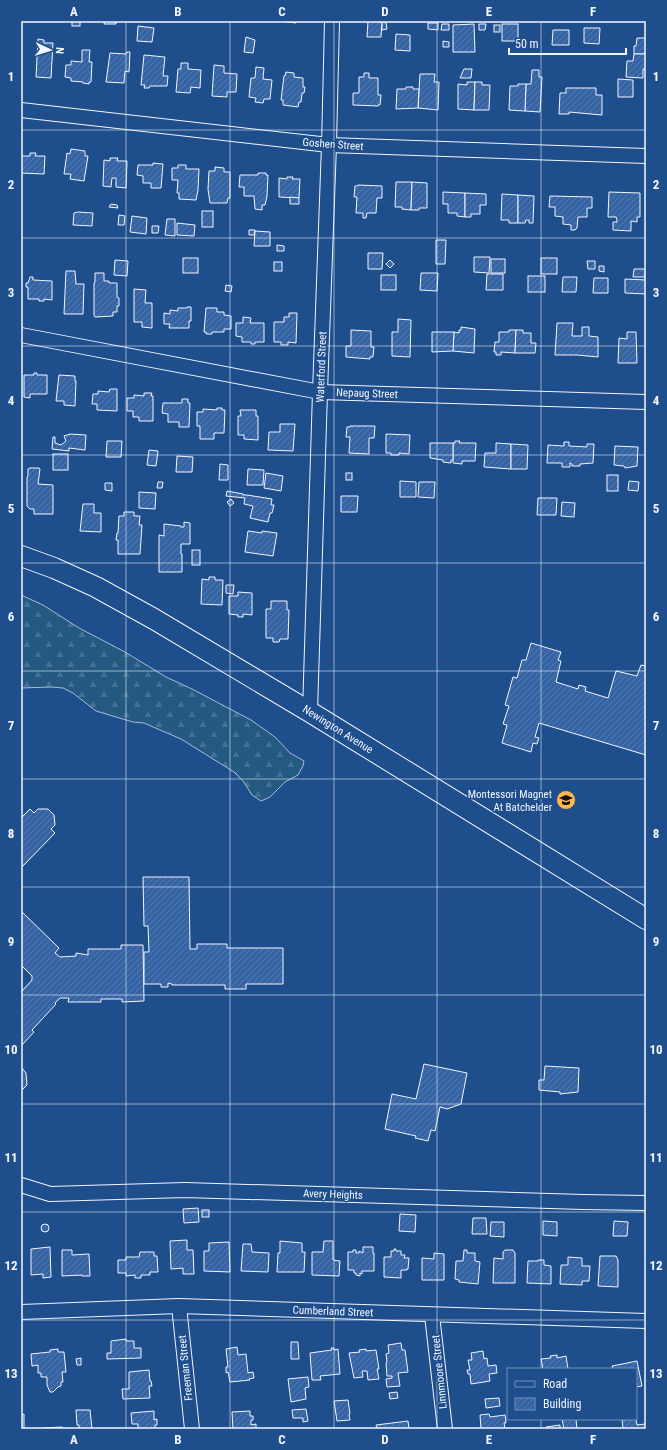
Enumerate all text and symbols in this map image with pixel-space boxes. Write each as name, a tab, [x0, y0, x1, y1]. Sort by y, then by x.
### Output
text: A	[70, 4, 78, 19]
text: B	[174, 4, 182, 19]
text: C	[278, 4, 286, 19]
text: D	[381, 4, 389, 19]
text: E	[486, 4, 493, 19]
text: F	[590, 4, 596, 19]
north arrow	[30, 30, 70, 70]
scale bar	[509, 30, 626, 56]
text: 50 m	[515, 37, 539, 51]
text: N	[53, 47, 66, 55]
text: 1	[8, 69, 14, 84]
text: 1	[653, 69, 659, 84]
street label: Goshen Street	[302, 136, 364, 153]
text: 2	[8, 177, 15, 192]
text: 2	[653, 177, 660, 192]
text: 3	[8, 285, 14, 300]
text: 3	[653, 285, 659, 300]
street label: Waterford Street	[314, 331, 329, 403]
street label: Nepaug Street	[336, 386, 398, 401]
text: 4	[8, 393, 15, 408]
text: 4	[653, 393, 660, 408]
text: 5	[8, 501, 15, 516]
text: 5	[653, 501, 660, 516]
text: 6	[8, 609, 15, 624]
text: 6	[653, 609, 660, 624]
street label: Newington Avenue	[300, 703, 375, 756]
text: 7	[8, 718, 15, 733]
text: 7	[653, 718, 660, 733]
place label: Montessori Magnet At Batchelder	[468, 788, 553, 814]
school or university icon: Montessori Magnet At Batchelder	[555, 789, 577, 811]
text: 8	[8, 826, 14, 841]
text: 8	[653, 826, 659, 841]
text: 9	[8, 934, 14, 949]
text: 9	[653, 934, 659, 949]
text: 10	[4, 1042, 18, 1057]
text: 10	[649, 1042, 663, 1057]
text: 11	[4, 1150, 18, 1165]
text: 11	[649, 1150, 663, 1165]
street label: Avery Heights	[303, 1187, 363, 1202]
text: 12	[4, 1258, 18, 1273]
text: 12	[649, 1258, 663, 1273]
street label: Cumberland Street	[292, 1304, 374, 1319]
street label: Freeman Street	[176, 1334, 195, 1401]
street label: Linnmoore Street	[429, 1334, 450, 1410]
text: 13	[4, 1366, 18, 1381]
text: 13	[649, 1366, 663, 1381]
legend	[507, 1368, 637, 1420]
text: Road	[543, 1377, 567, 1391]
text: Building	[543, 1397, 581, 1411]
text: A	[70, 1432, 78, 1447]
text: B	[174, 1432, 182, 1447]
text: C	[278, 1432, 286, 1447]
text: D	[381, 1432, 389, 1447]
text: E	[486, 1432, 493, 1447]
text: F	[590, 1432, 596, 1447]

